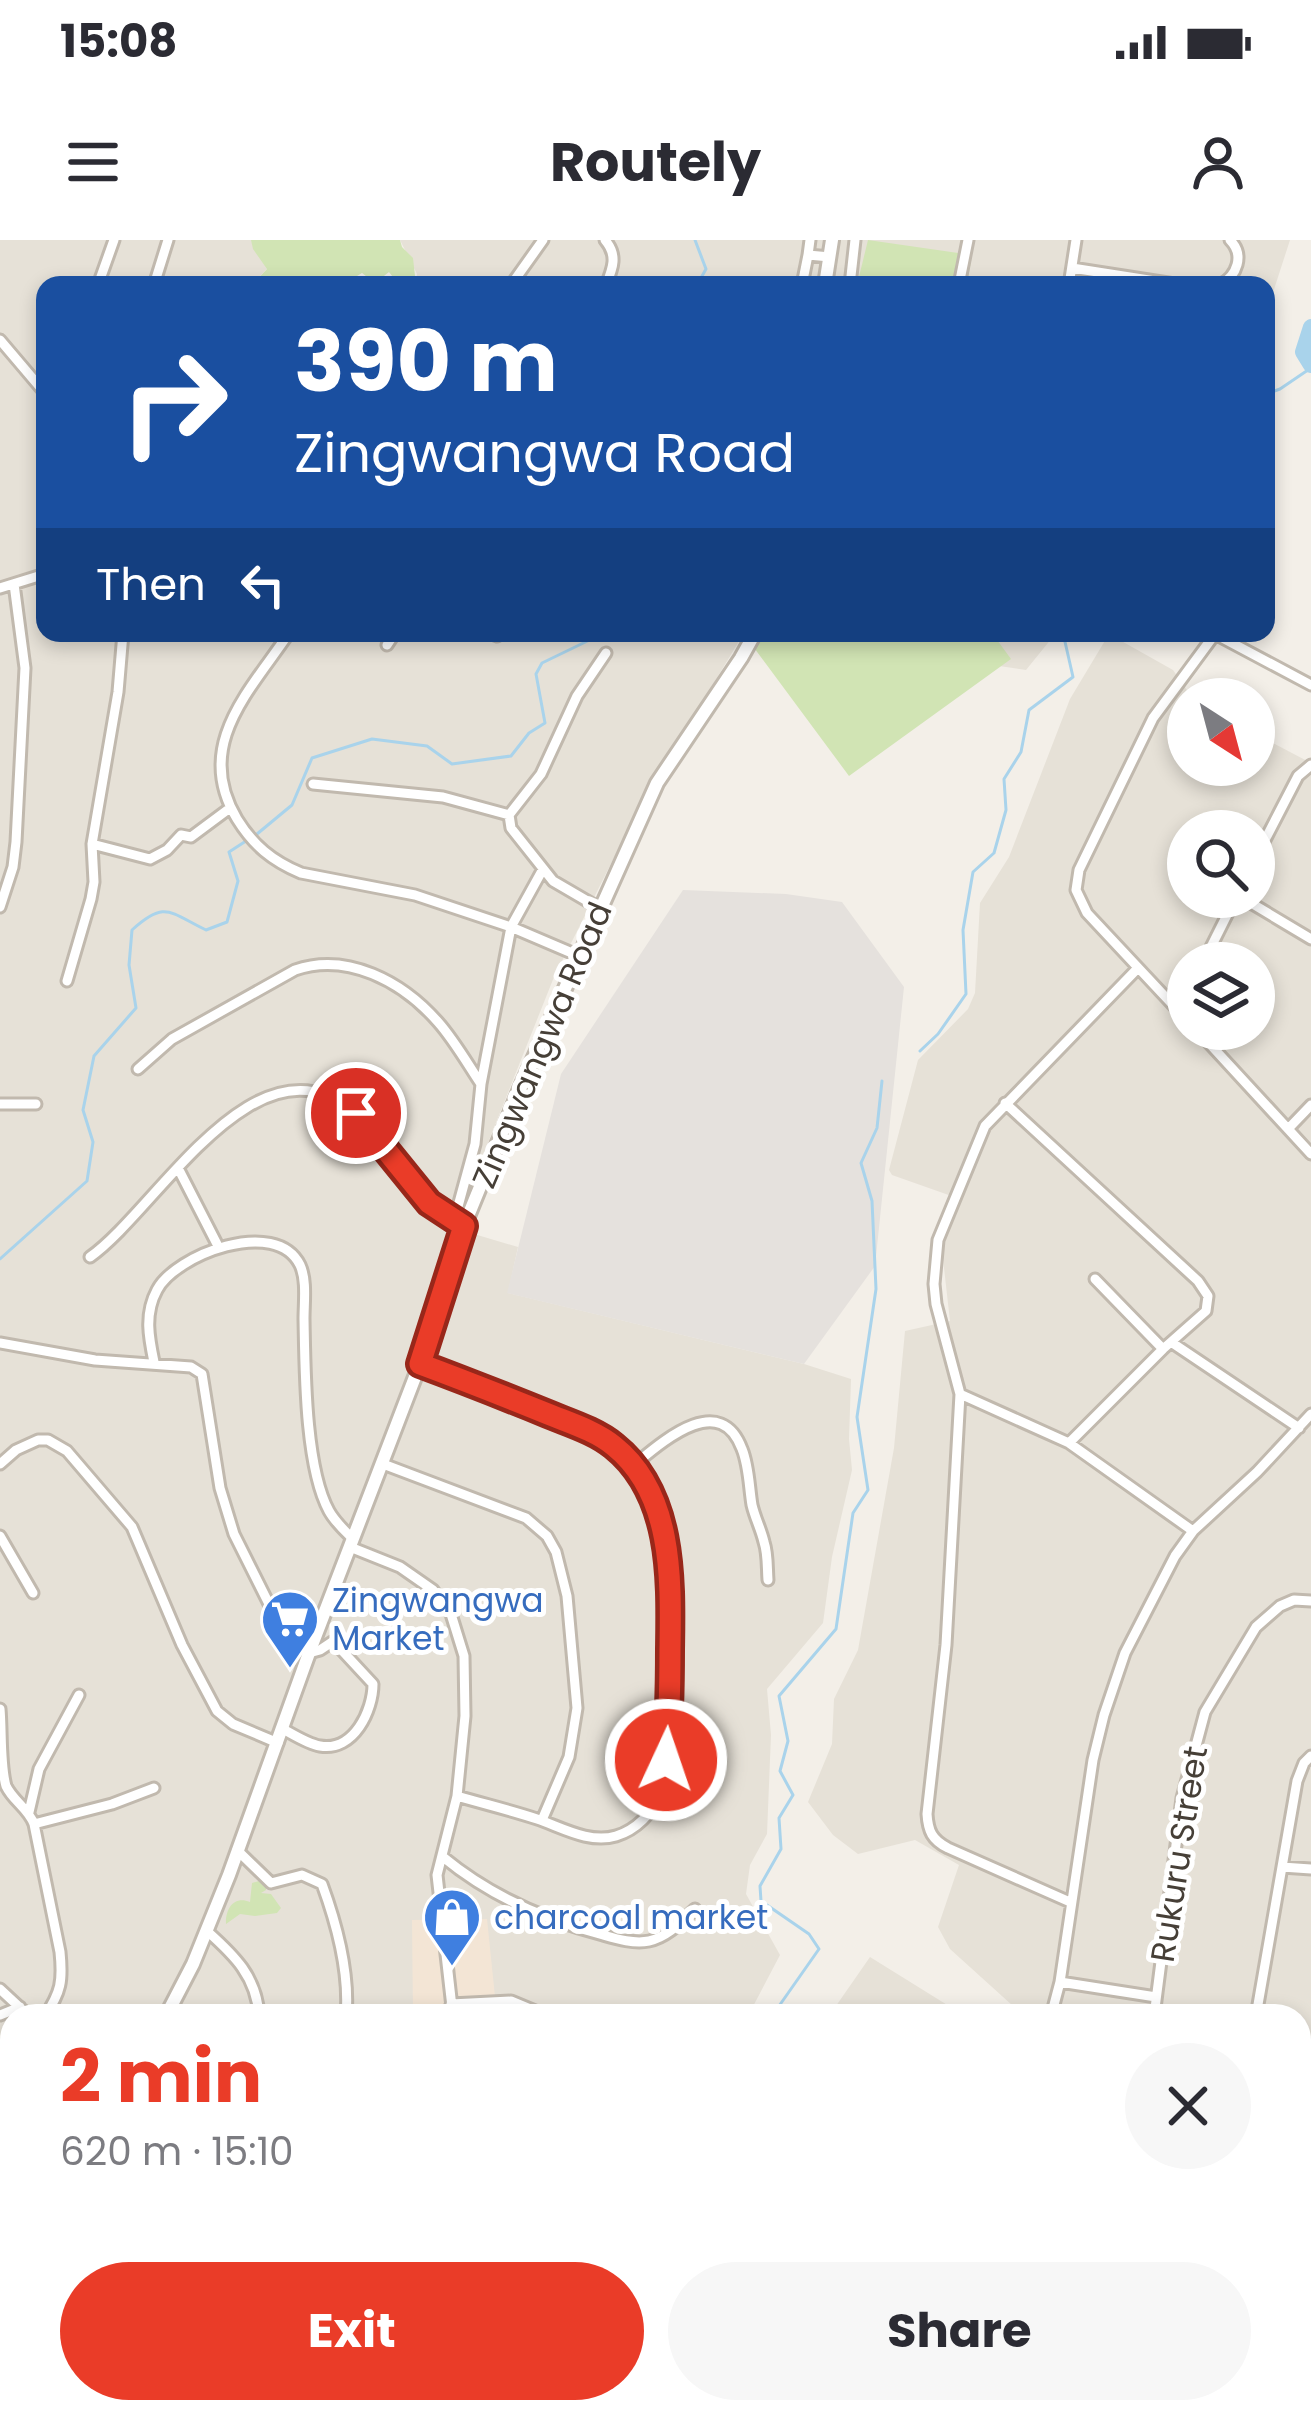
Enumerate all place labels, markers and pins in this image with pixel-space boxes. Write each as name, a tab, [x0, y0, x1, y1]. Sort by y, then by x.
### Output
pin	[305, 1062, 407, 1164]
place label: Zingwangwa Market	[332, 1577, 544, 1662]
supermarket icon: Zingwangwa Market	[259, 1588, 321, 1670]
shop icon: charcoal market	[421, 1886, 483, 1968]
place label: charcoal market	[494, 1894, 768, 1941]

